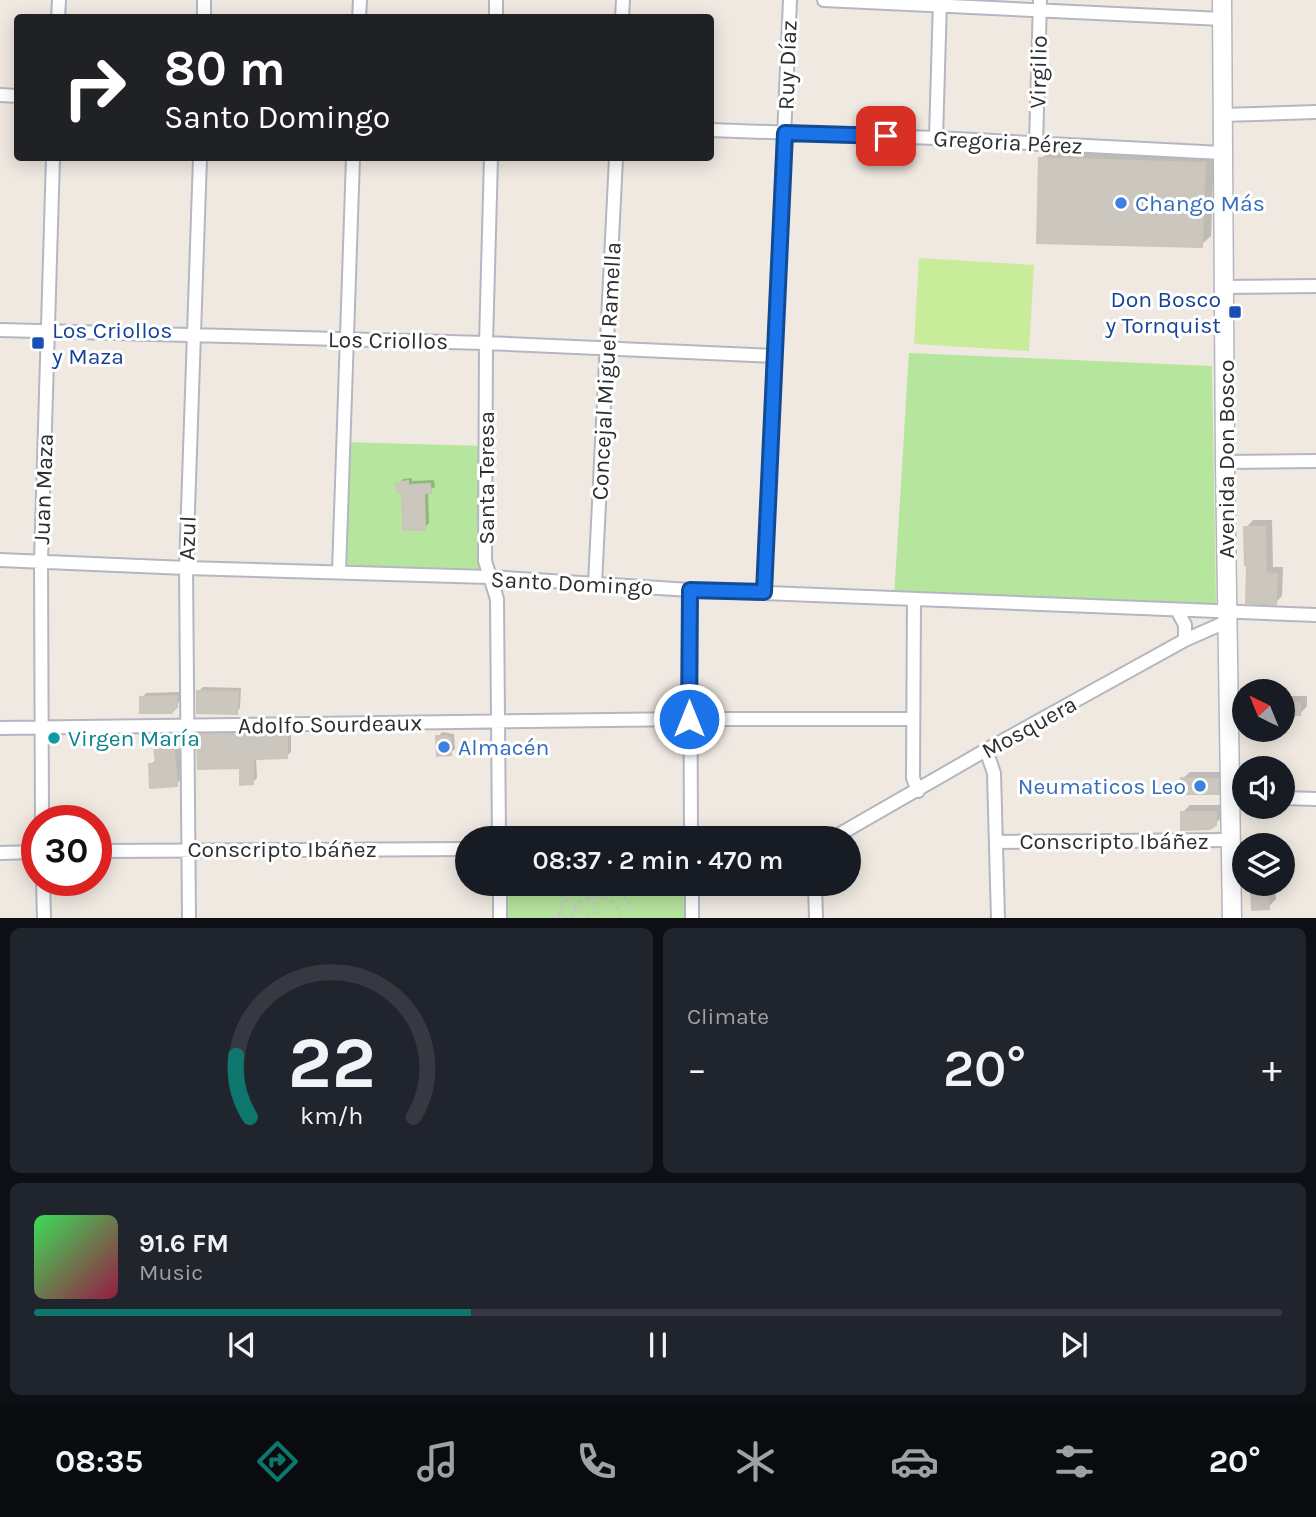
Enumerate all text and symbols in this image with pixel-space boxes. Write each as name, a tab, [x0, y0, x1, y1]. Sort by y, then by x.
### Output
street label: Ruy Díaz	[772, 20, 803, 110]
street label: Virgilio	[1024, 35, 1053, 109]
text: 80 m	[164, 40, 286, 97]
icon: right	[49, 42, 140, 133]
text: Santo Domingo	[164, 99, 390, 136]
pin	[856, 106, 916, 166]
icon: arrive	[867, 117, 905, 155]
street label: Gregoria Pérez	[933, 125, 1083, 160]
place label: Chango Más	[1135, 190, 1265, 217]
marker: Chango Más	[1113, 195, 1129, 211]
street label: Concejal Miguel Ramella	[586, 241, 627, 501]
place label: Don Bosco y Tornquist	[1104, 286, 1221, 339]
marker: Don Bosco y Tornquist	[1227, 304, 1243, 320]
place label: Los Criollos y Maza	[51, 317, 172, 370]
street label: Los Criollos	[328, 326, 448, 355]
marker: Los Criollos y Maza	[30, 335, 46, 351]
street label: Avenida Don Bosco	[1213, 359, 1240, 559]
street label: Santa Teresa	[473, 411, 500, 545]
street label: Juan Maza	[28, 433, 59, 545]
street label: Azul	[173, 515, 202, 561]
street label: Santo Domingo	[490, 566, 654, 601]
north arrow	[1232, 679, 1295, 742]
map controls	[1232, 679, 1295, 896]
position arrow	[652, 682, 726, 756]
street label: Mosquera	[977, 690, 1081, 765]
street label: Adolfo Sourdeaux	[238, 709, 423, 740]
place label: Virgen María	[68, 725, 200, 752]
marker: Virgen María	[46, 730, 62, 746]
place label: Almacén	[458, 734, 549, 761]
marker: Almacén	[436, 739, 452, 755]
button: sound	[1232, 756, 1295, 819]
place label: Neumaticos Leo	[1018, 773, 1186, 800]
marker: Neumaticos Leo	[1192, 778, 1208, 794]
speed limit sign: 30	[21, 805, 112, 896]
street label: Conscripto Ibáñez	[1019, 828, 1209, 855]
button: layers	[1232, 833, 1295, 896]
street label: Conscripto Ibáñez	[187, 836, 377, 863]
text: 08:37 · 2 min · 470 m	[533, 845, 783, 876]
text: Climate	[687, 1003, 769, 1030]
text: 22	[287, 1020, 376, 1105]
text: 20°	[943, 1038, 1026, 1099]
text: −	[687, 1047, 707, 1092]
text: +	[1262, 1047, 1282, 1092]
text: km/h	[300, 1100, 363, 1129]
text: 91.6 FM	[139, 1228, 229, 1259]
text: Music	[139, 1259, 203, 1286]
icon: previous	[223, 1326, 261, 1364]
icon: pause	[639, 1326, 677, 1364]
icon: next	[1055, 1326, 1093, 1364]
icon: directions	[253, 1437, 302, 1486]
icon: music	[413, 1437, 462, 1486]
icon: phone	[572, 1437, 621, 1486]
icon: climate	[731, 1437, 780, 1486]
icon: car	[890, 1437, 939, 1486]
icon: filters	[1050, 1437, 1099, 1486]
text: 08:35	[55, 1443, 143, 1480]
text: 20°	[1209, 1443, 1261, 1480]

